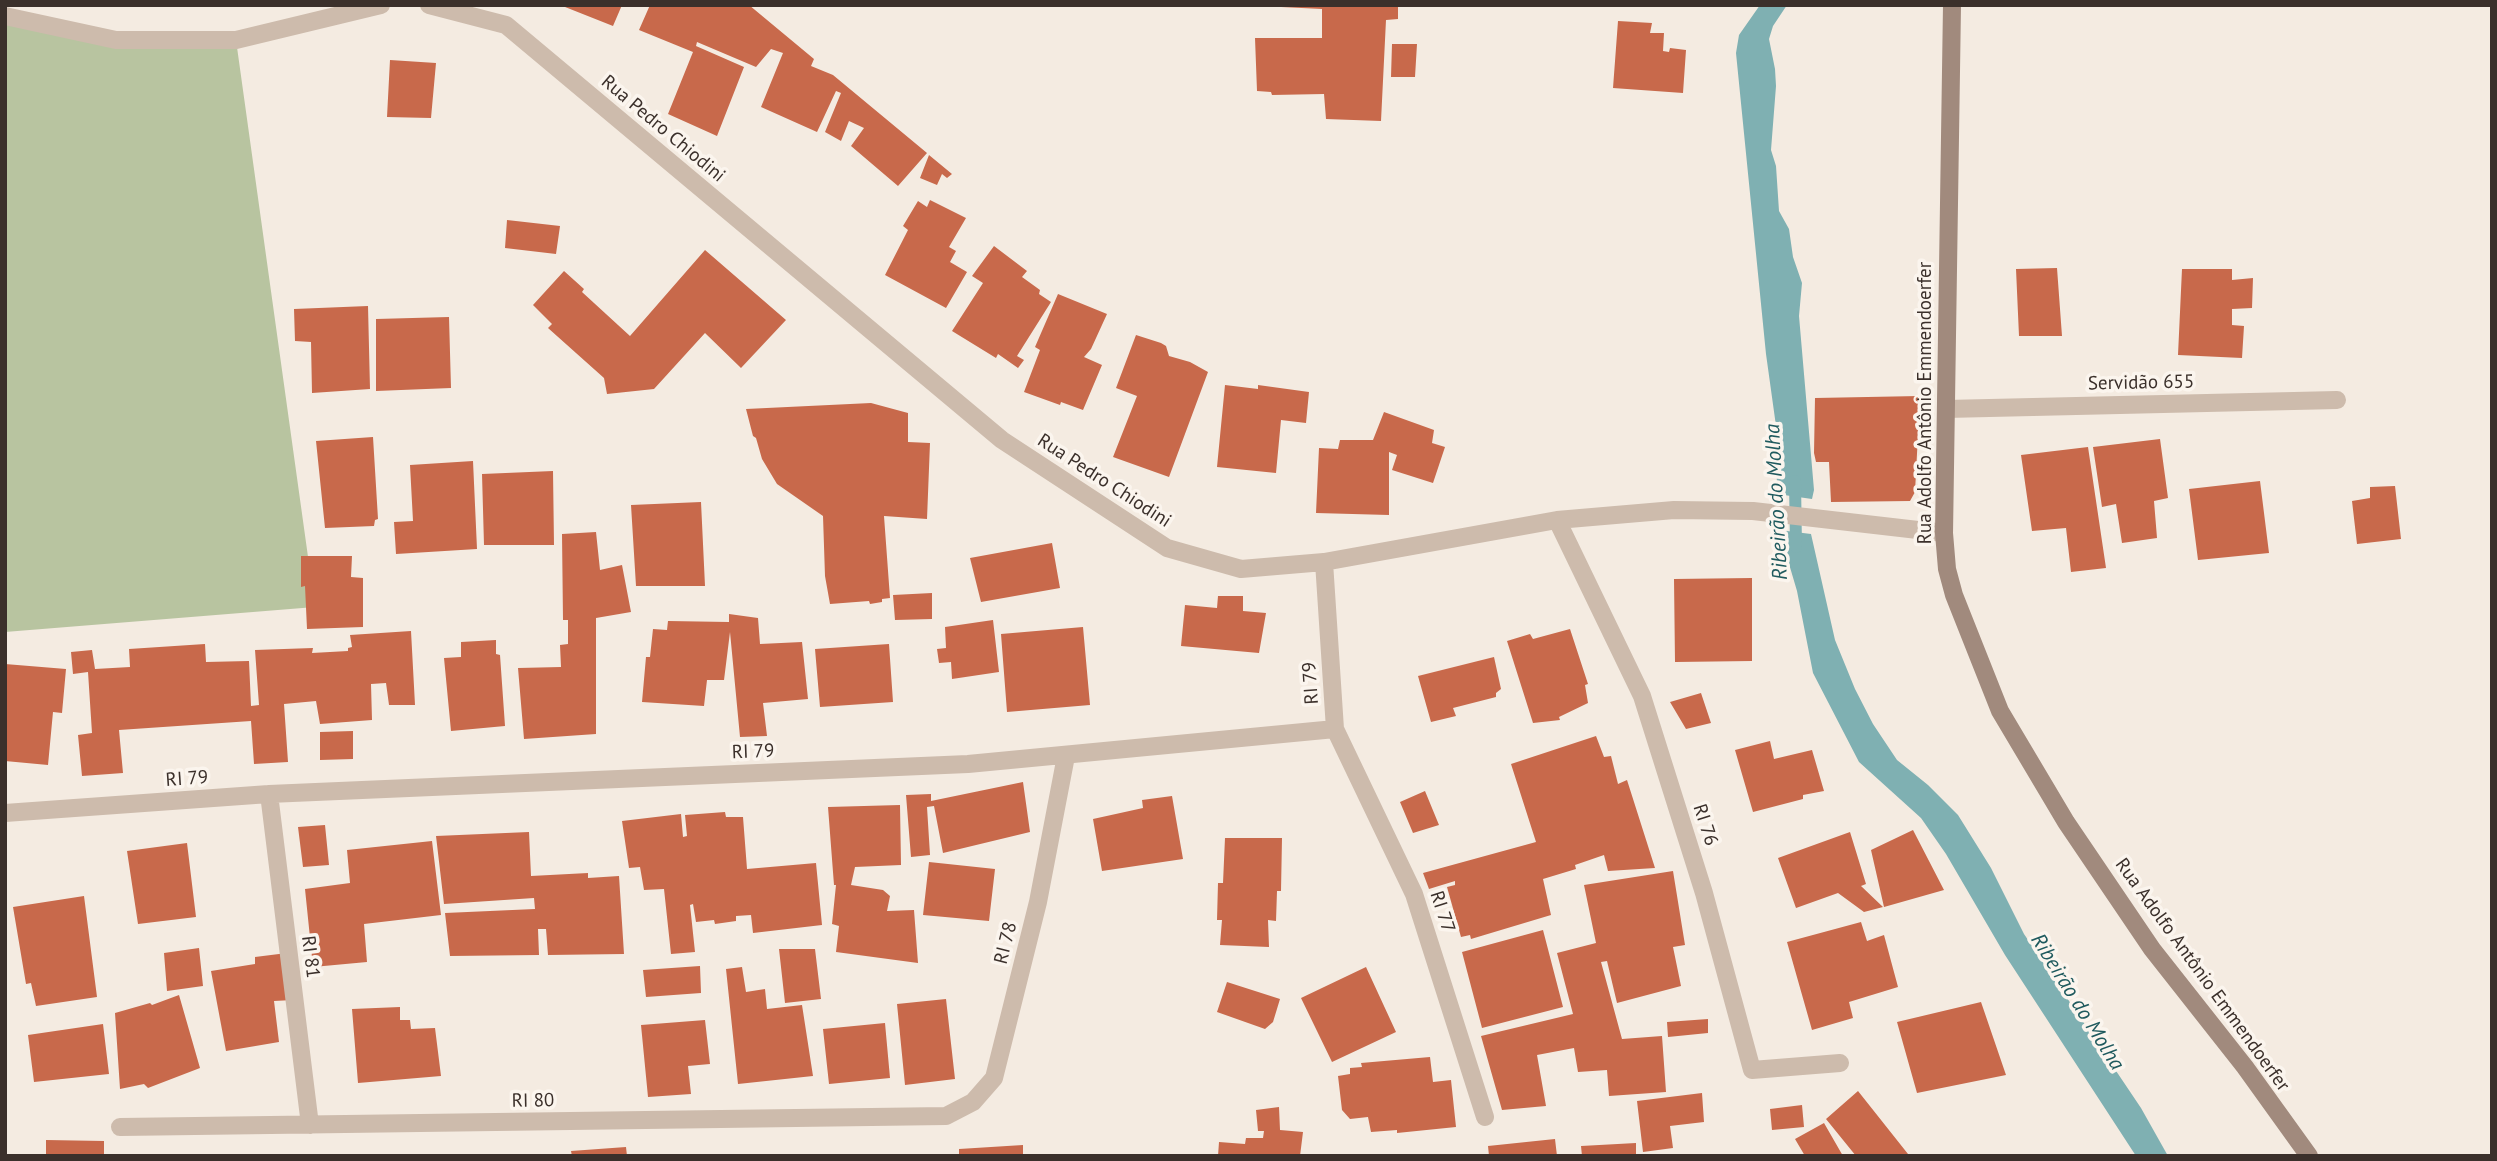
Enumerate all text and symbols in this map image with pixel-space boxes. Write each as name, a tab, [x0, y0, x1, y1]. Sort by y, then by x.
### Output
street label: Rua Pedro Chiodini	[596, 71, 730, 187]
street label: Rua Adolfo Antônio Emmendoerfer	[1915, 262, 1937, 544]
street label: Servidão 655	[2088, 371, 2194, 395]
water label: Ribeirão do Molha	[1760, 423, 1794, 581]
street label: Rua Pedro Chiodini	[1033, 429, 1175, 533]
street label: RI 79	[1298, 661, 1324, 705]
street label: RI 79	[731, 740, 775, 764]
street label: RI 79	[165, 766, 209, 792]
street label: RI 76	[1688, 801, 1722, 849]
street label: Rua Adolfo Antônio Emmendoerfer	[2110, 854, 2294, 1096]
street label: RI 77	[1425, 888, 1459, 936]
street label: RI 78	[990, 920, 1022, 966]
water label: Ribeirão do Molha	[2025, 929, 2129, 1075]
street label: RI 81	[296, 934, 324, 980]
street label: RI 80	[511, 1089, 555, 1113]

